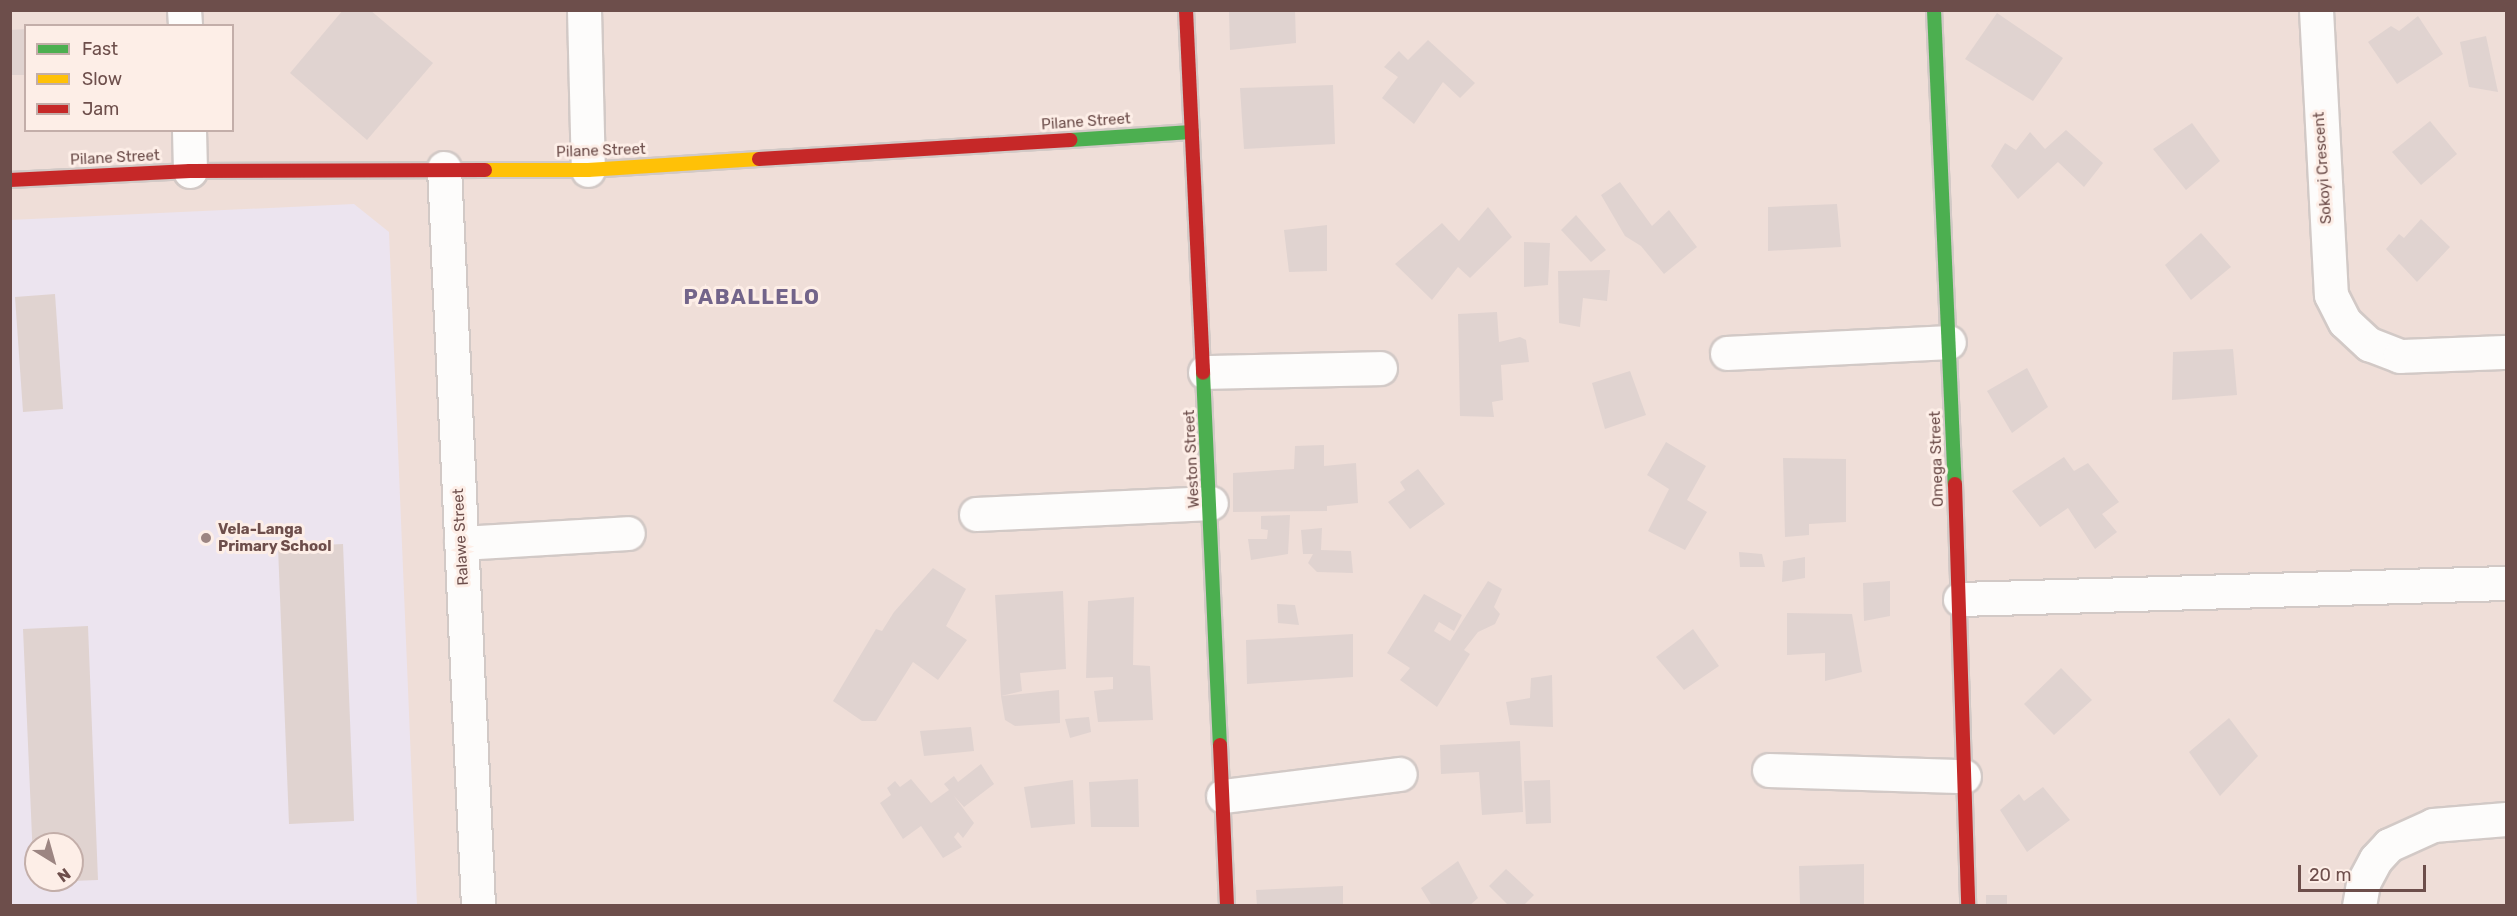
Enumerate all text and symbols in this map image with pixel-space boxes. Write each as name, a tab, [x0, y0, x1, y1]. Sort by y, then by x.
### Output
legend	[24, 24, 234, 132]
text: Fast	[82, 38, 118, 60]
text: Slow	[82, 68, 122, 90]
text: Jam	[82, 98, 119, 120]
street label: Pilane Street	[1041, 110, 1131, 134]
street label: Sokoyi Crescent	[2310, 111, 2336, 225]
street label: Pilane Street	[556, 140, 646, 162]
street label: Pilane Street	[70, 147, 160, 169]
district label: PABALLELO	[683, 284, 821, 310]
street label: Weston Street	[1180, 409, 1204, 509]
street label: Omega Street	[1926, 411, 1948, 507]
street label: Ralawe Street	[449, 488, 473, 586]
place label: Vela-Langa Primary School	[218, 520, 332, 555]
marker: Vela-Langa Primary School	[199, 531, 213, 545]
north arrow	[24, 832, 84, 892]
scale bar	[2301, 853, 2428, 891]
text: N	[54, 864, 74, 886]
text: 20 m	[2309, 864, 2351, 886]

